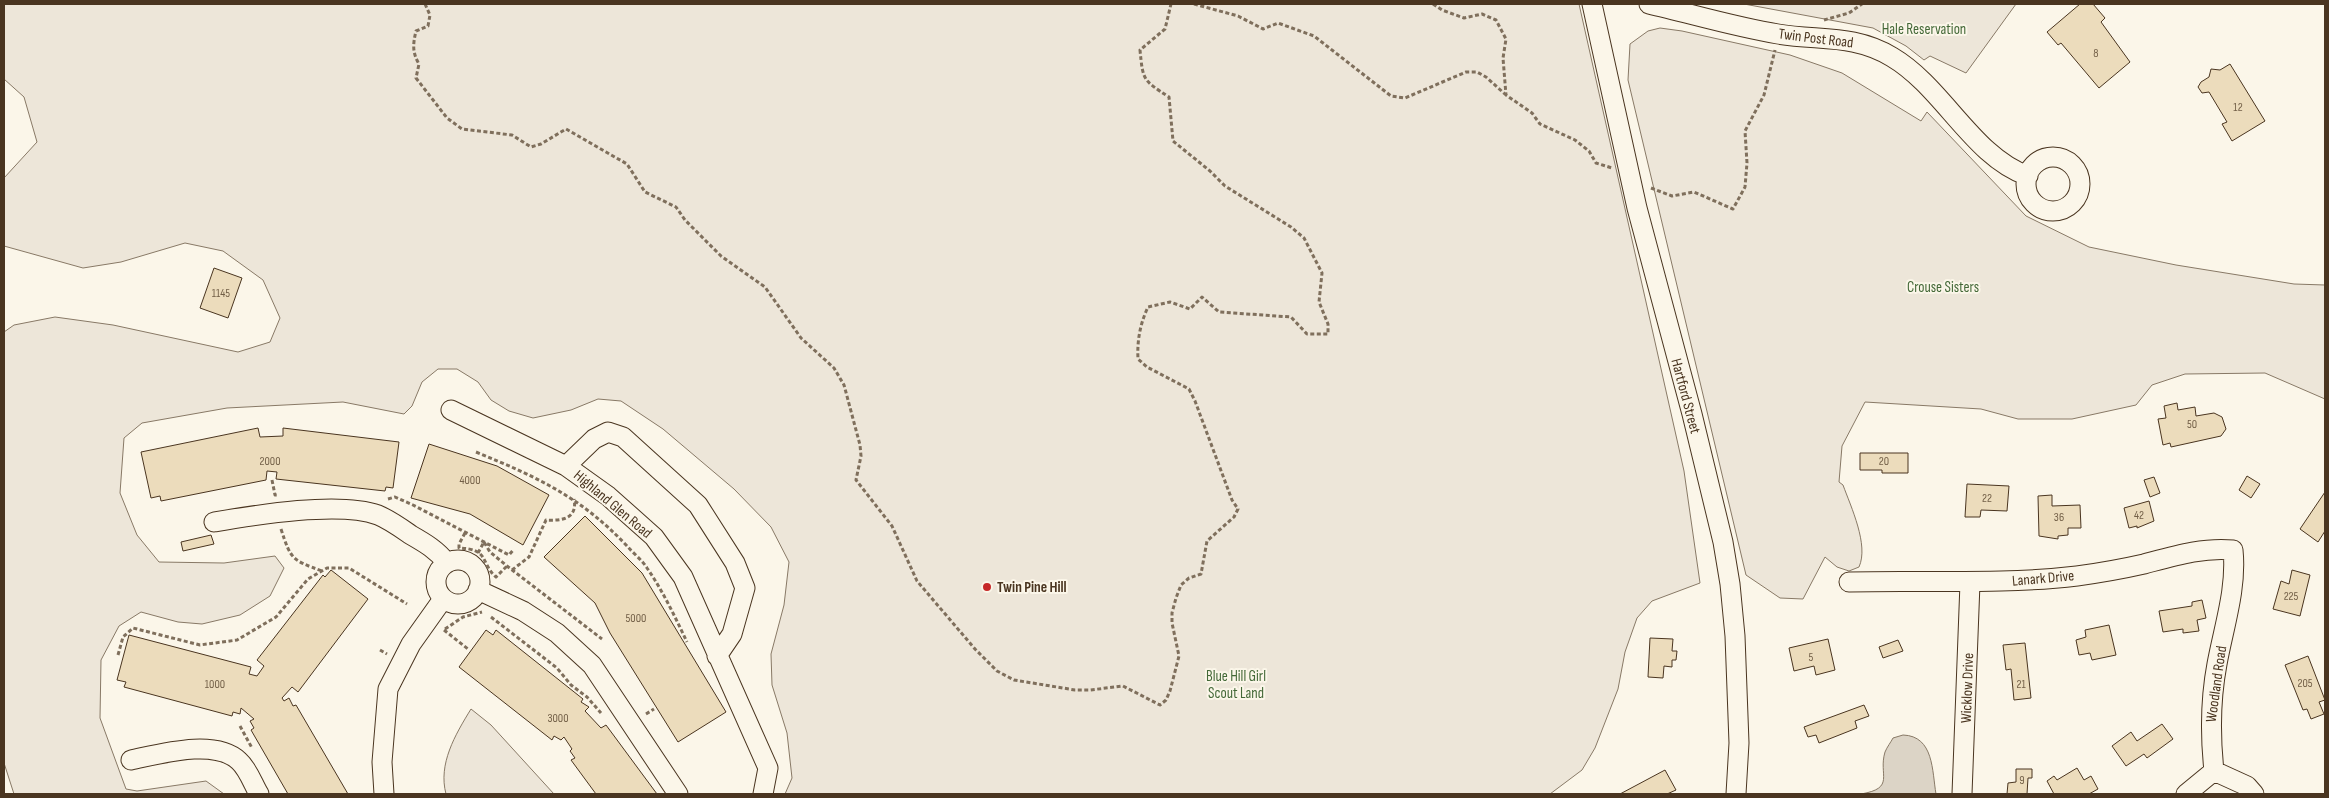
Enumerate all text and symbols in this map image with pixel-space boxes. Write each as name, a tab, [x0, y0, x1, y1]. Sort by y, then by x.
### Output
park label: Hale Reservation	[1882, 20, 1966, 39]
street label: Twin Post Road	[1777, 24, 1854, 53]
house number: 8	[2093, 46, 2099, 61]
house number: 12	[2233, 100, 2243, 115]
park label: Crouse Sisters	[1907, 278, 1979, 297]
house number: 1145	[212, 286, 230, 301]
street label: Hartford Street	[1666, 356, 1705, 436]
house number: 50	[2187, 417, 2197, 432]
house number: 2000	[259, 454, 281, 469]
house number: 20	[1879, 454, 1889, 469]
street label: Highland Glen Road	[570, 466, 656, 543]
house number: 4000	[459, 473, 481, 488]
house number: 22	[1982, 491, 1992, 506]
house number: 42	[2134, 508, 2144, 523]
house number: 36	[2054, 510, 2064, 525]
street label: Lanark Drive	[2011, 566, 2075, 591]
place label: Twin Pine Hill	[997, 578, 1067, 597]
marker: Twin Pine Hill	[981, 581, 993, 593]
house number: 225	[2284, 589, 2299, 604]
house number: 5000	[626, 611, 646, 626]
street label: Woodland Road	[2202, 645, 2231, 723]
house number: 5	[1809, 650, 1814, 665]
street label: Wicklow Drive	[1957, 653, 1978, 723]
park label: Blue Hill Girl Scout Land	[1206, 667, 1266, 703]
house number: 205	[2297, 676, 2313, 691]
house number: 1000	[205, 677, 225, 692]
house number: 21	[2016, 677, 2026, 692]
house number: 3000	[547, 711, 569, 726]
house number: 9	[2019, 773, 2025, 788]

